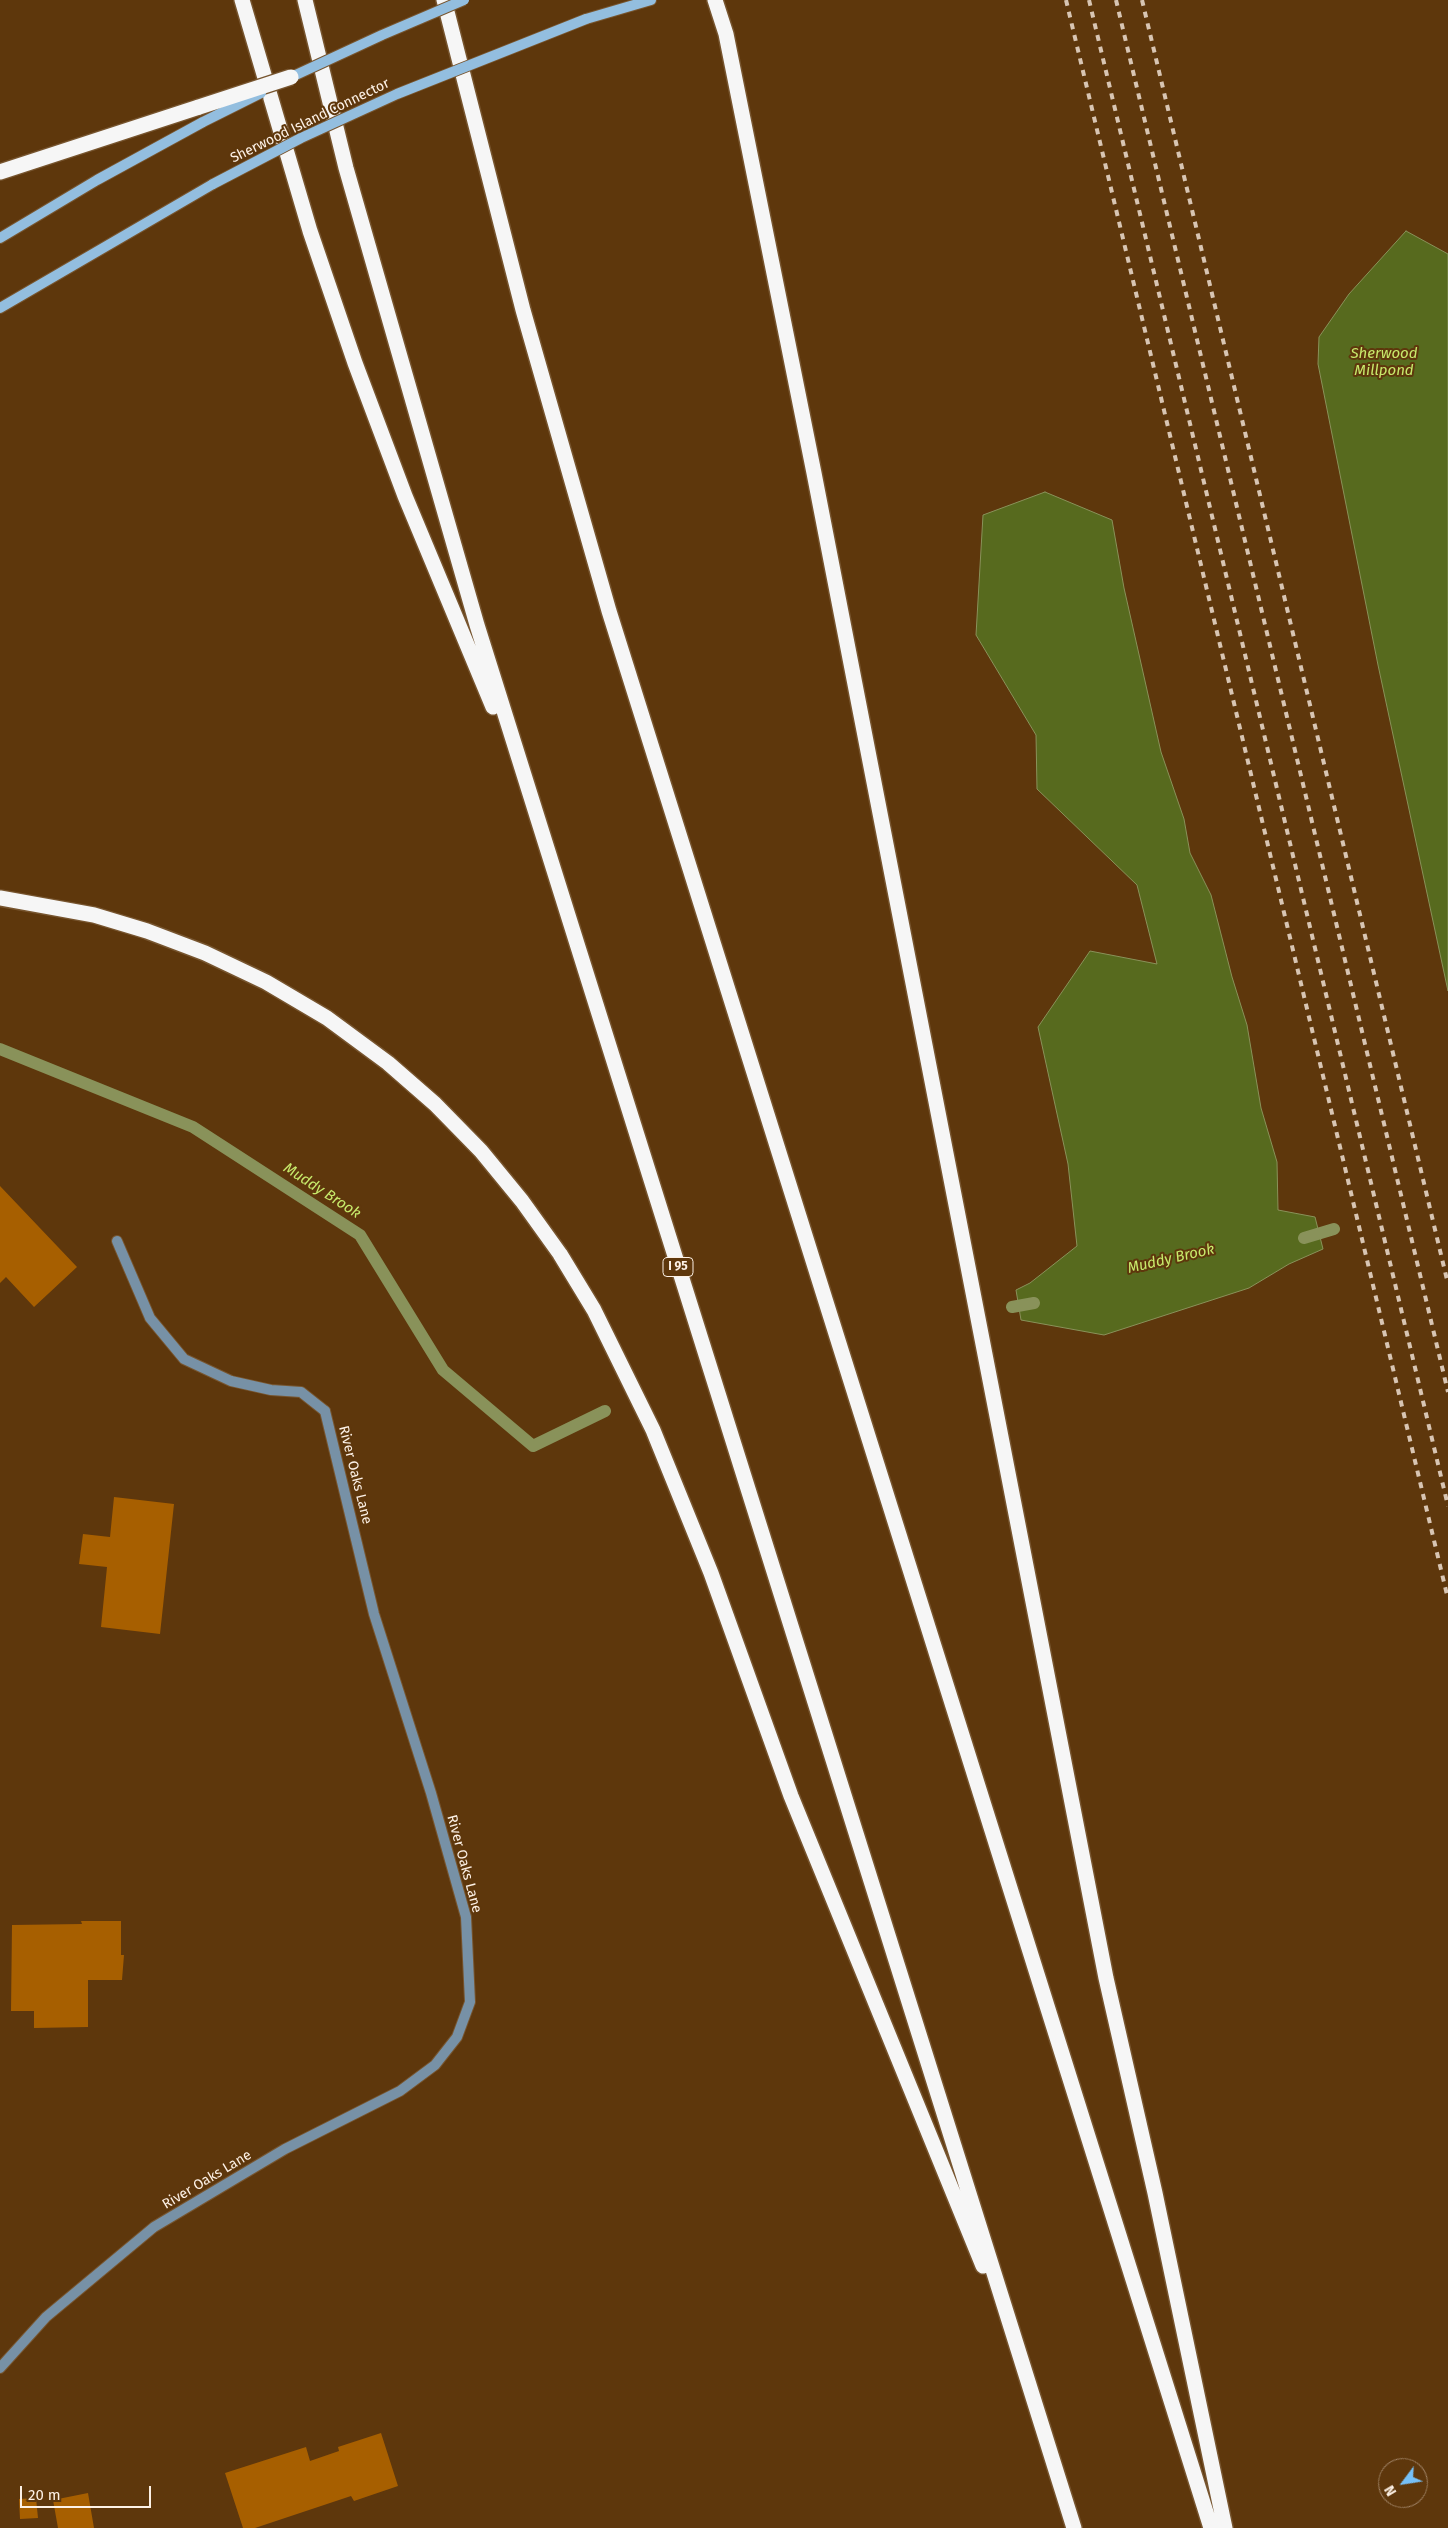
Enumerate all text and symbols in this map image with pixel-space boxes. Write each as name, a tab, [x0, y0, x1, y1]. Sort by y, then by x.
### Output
street label: Sherwood Island Connector	[228, 75, 392, 167]
water label: Sherwood Millpond	[1350, 345, 1418, 380]
water label: Muddy Brook	[280, 1159, 364, 1223]
water label: Muddy Brook	[1126, 1240, 1216, 1278]
road number: I 95	[663, 1258, 693, 1276]
street label: River Oaks Lane	[335, 1424, 375, 1526]
street label: River Oaks Lane	[443, 1813, 485, 1915]
street label: River Oaks Lane	[159, 2147, 255, 2213]
north arrow	[1378, 2458, 1428, 2508]
scale bar	[22, 2476, 154, 2508]
text: N	[1381, 2482, 1400, 2499]
text: 20 m	[28, 2486, 61, 2504]

